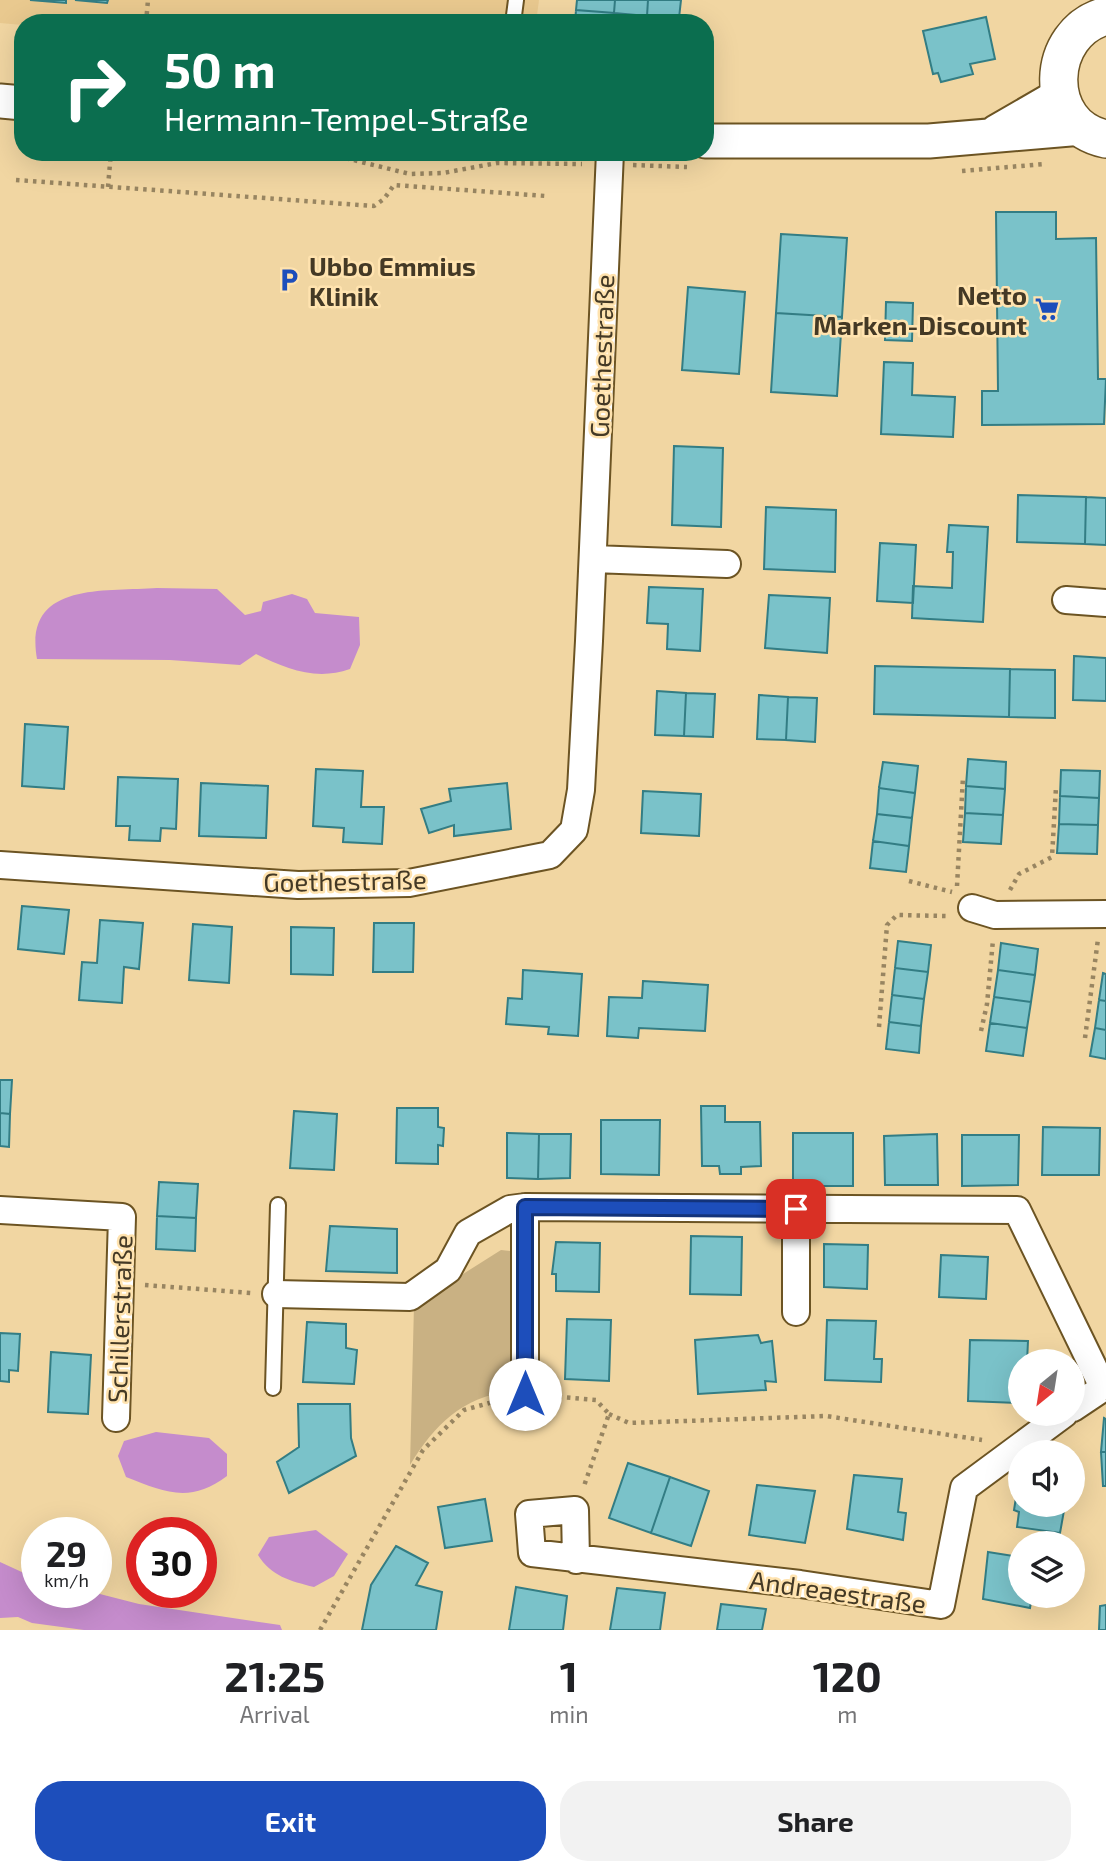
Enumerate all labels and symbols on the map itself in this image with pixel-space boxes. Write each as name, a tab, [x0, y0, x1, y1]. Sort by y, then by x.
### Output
place label: Ubbo Emmius Klinik	[309, 250, 476, 311]
parking icon: Ubbo Emmius Klinik	[275, 266, 303, 294]
street label: Goethestraße	[583, 274, 619, 438]
place label: Netto Marken-Discount	[813, 279, 1027, 340]
supermarket icon: Netto Marken-Discount	[1033, 295, 1061, 323]
street label: Goethestraße	[263, 863, 427, 897]
pin	[766, 1179, 826, 1239]
street label: Schillerstraße	[101, 1235, 137, 1403]
north arrow	[1008, 1349, 1085, 1426]
position arrow	[488, 1357, 562, 1431]
speed limit sign: 30	[126, 1517, 217, 1608]
street label: Andreaestraße	[748, 1563, 928, 1619]

